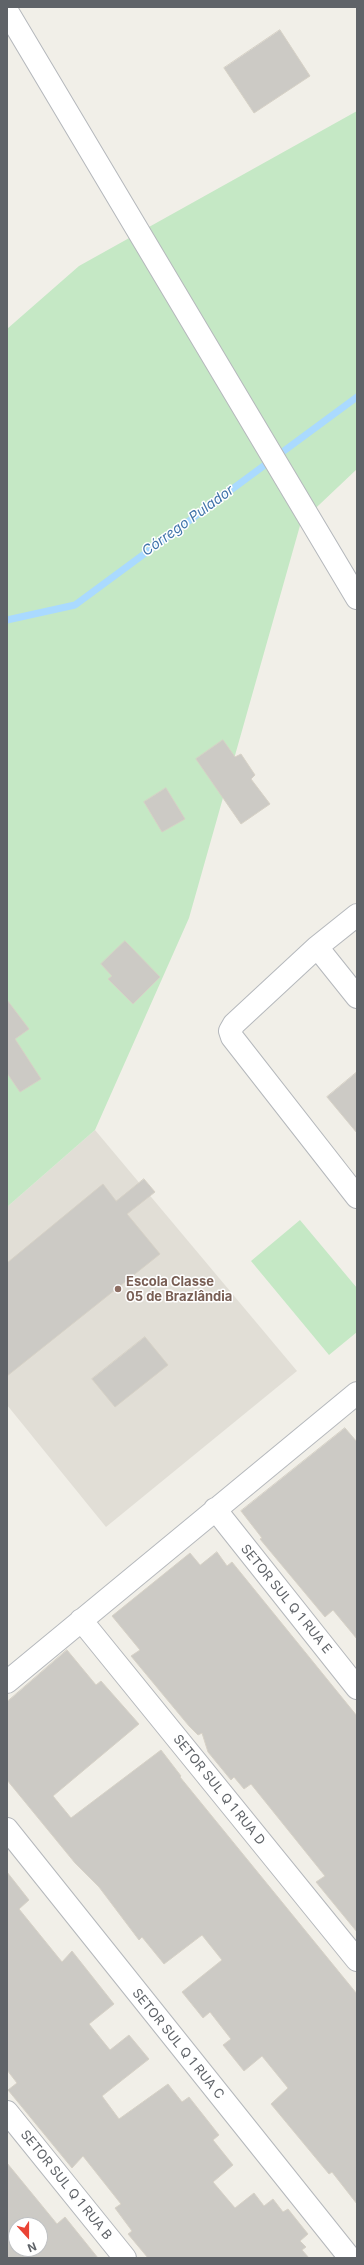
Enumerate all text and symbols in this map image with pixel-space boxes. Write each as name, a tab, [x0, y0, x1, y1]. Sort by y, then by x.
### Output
water label: Córrego Pulador	[139, 482, 237, 560]
place label: Escola Classe 05 de Brazlândia	[126, 1274, 232, 1305]
marker: Escola Classe 05 de Brazlândia	[113, 1284, 123, 1294]
street label: SETOR SUL Q 1 RUA E	[237, 1541, 335, 1657]
street label: SETOR SUL Q 1 RUA D	[170, 1732, 268, 1848]
street label: SETOR SUL Q 1 RUA C	[129, 1986, 227, 2102]
street label: SETOR SUL Q 1 RUA B	[17, 2127, 115, 2243]
north arrow	[8, 2217, 48, 2257]
text: N	[26, 2239, 38, 2255]

